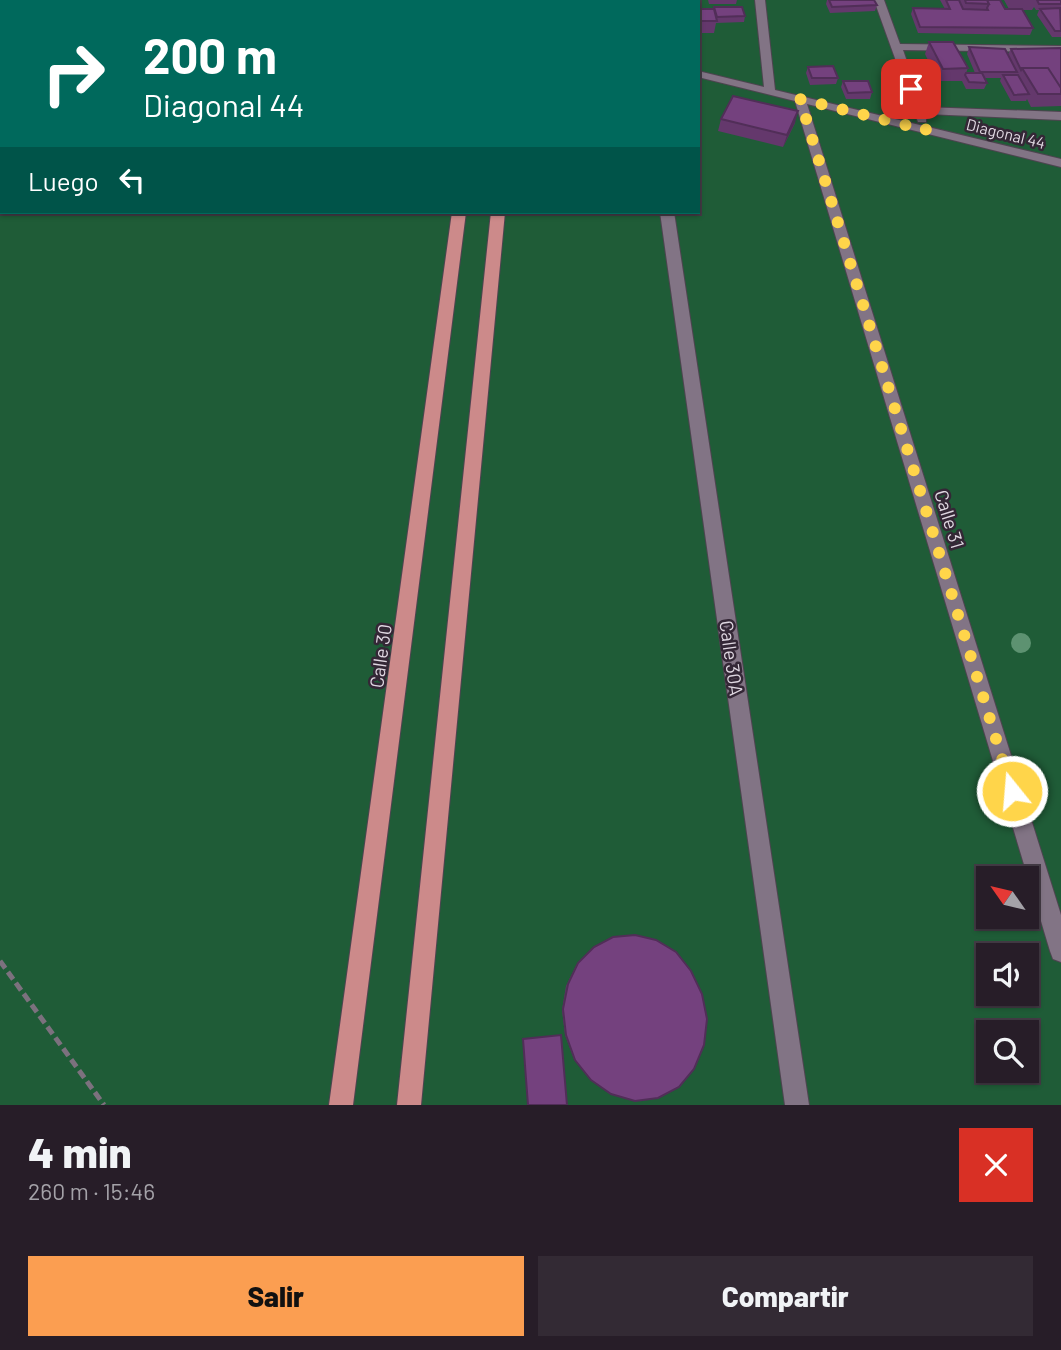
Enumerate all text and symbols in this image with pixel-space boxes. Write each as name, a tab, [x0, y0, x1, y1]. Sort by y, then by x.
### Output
text: 200 m	[143, 25, 277, 84]
icon: right	[28, 28, 119, 119]
pin	[881, 59, 941, 119]
icon: arrive	[892, 70, 930, 108]
text: Diagonal 44	[143, 85, 304, 123]
street label: Diagonal 44	[965, 114, 1047, 152]
icon: left	[113, 161, 151, 199]
text: Luego	[28, 165, 99, 196]
street label: Calle 31	[930, 487, 970, 551]
street label: Calle 30A	[715, 619, 749, 697]
street label: Calle 30	[364, 623, 396, 689]
position arrow	[975, 754, 1049, 828]
north arrow	[976, 866, 1040, 929]
map controls	[976, 866, 1039, 1083]
button: sound	[976, 943, 1039, 1006]
button: search	[976, 1020, 1039, 1083]
text: 4 min	[28, 1126, 132, 1176]
button: close	[959, 1128, 1033, 1202]
text: 260 m · 15:46	[28, 1177, 155, 1205]
button: Salir	[28, 1256, 524, 1336]
button: Compartir	[538, 1256, 1033, 1336]

